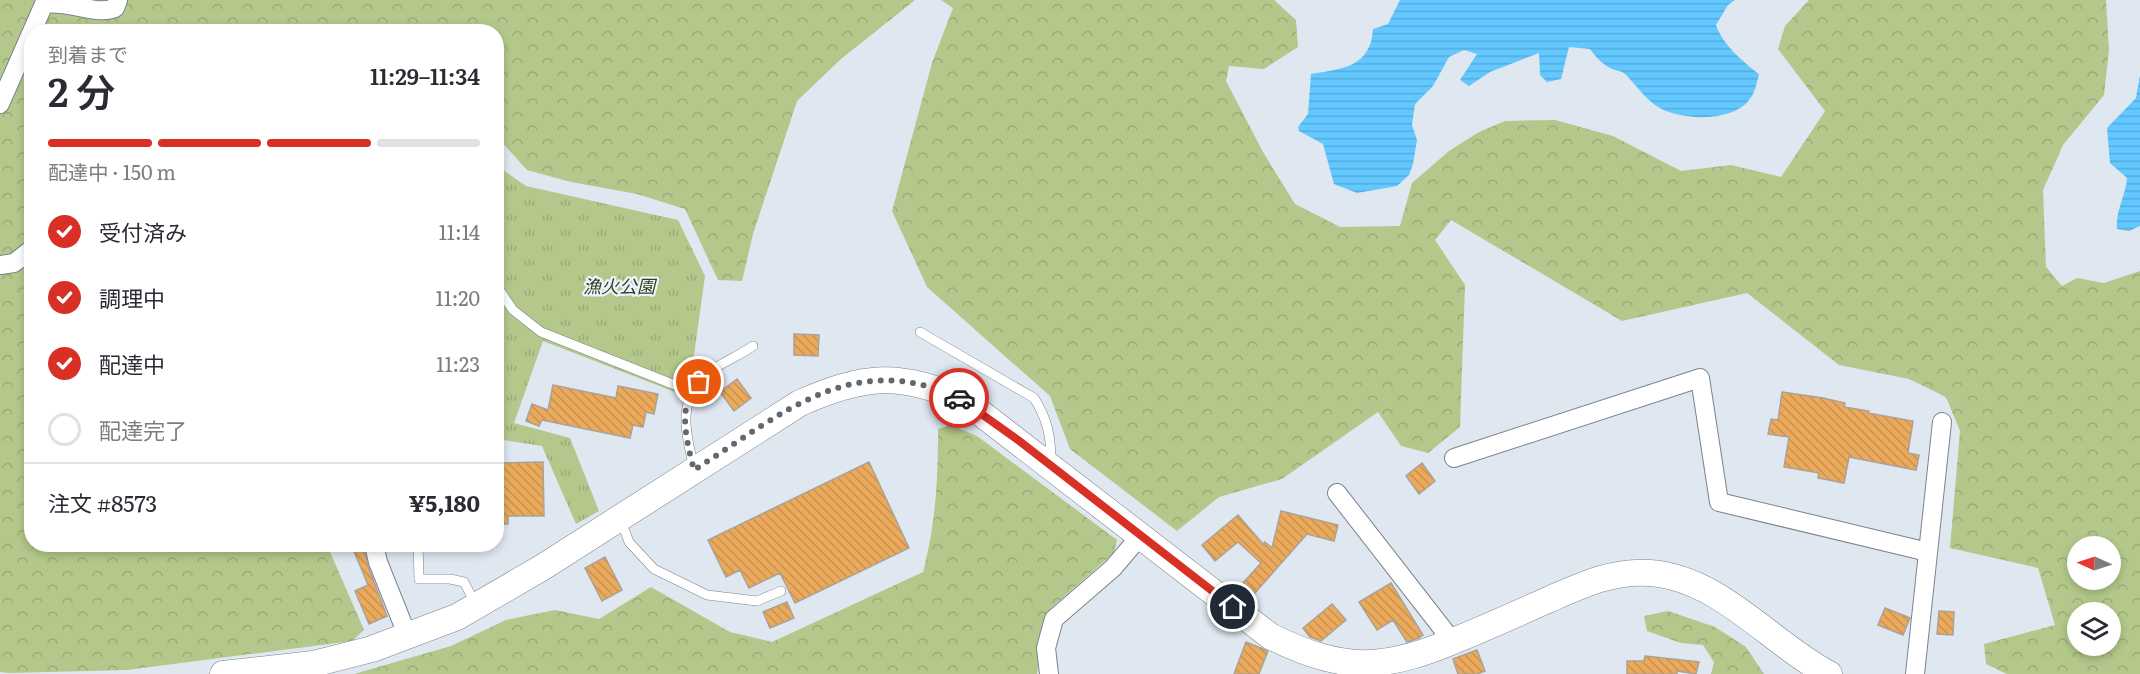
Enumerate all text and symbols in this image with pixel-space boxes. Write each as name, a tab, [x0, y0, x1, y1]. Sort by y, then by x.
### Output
text: 到着まで	[48, 38, 128, 68]
text: 11:29–11:34	[370, 59, 480, 92]
text: 2 分	[48, 61, 115, 119]
text: 配達中 · 150 m	[48, 156, 176, 186]
icon: check	[48, 215, 81, 248]
text: 受付済み	[99, 215, 187, 248]
text: 11:14	[439, 216, 480, 246]
park label: 漁火公園	[583, 272, 658, 299]
icon: check	[48, 281, 81, 314]
text: 調理中	[99, 281, 165, 314]
text: 11:20	[436, 282, 480, 312]
icon: check	[48, 347, 81, 380]
text: 配達中	[99, 347, 165, 380]
text: 11:23	[436, 348, 480, 378]
pin	[673, 356, 724, 407]
icon: bag	[682, 365, 715, 398]
courier	[929, 368, 989, 428]
icon: car	[943, 382, 976, 415]
text: 配達完了	[99, 413, 187, 446]
text: 注文 #8573	[48, 486, 157, 519]
text: ¥5,180	[409, 486, 480, 519]
north arrow	[2067, 536, 2121, 590]
map controls	[2067, 536, 2121, 656]
pin	[1207, 581, 1258, 632]
icon: home	[1216, 590, 1249, 623]
button: layers	[2067, 602, 2121, 656]

